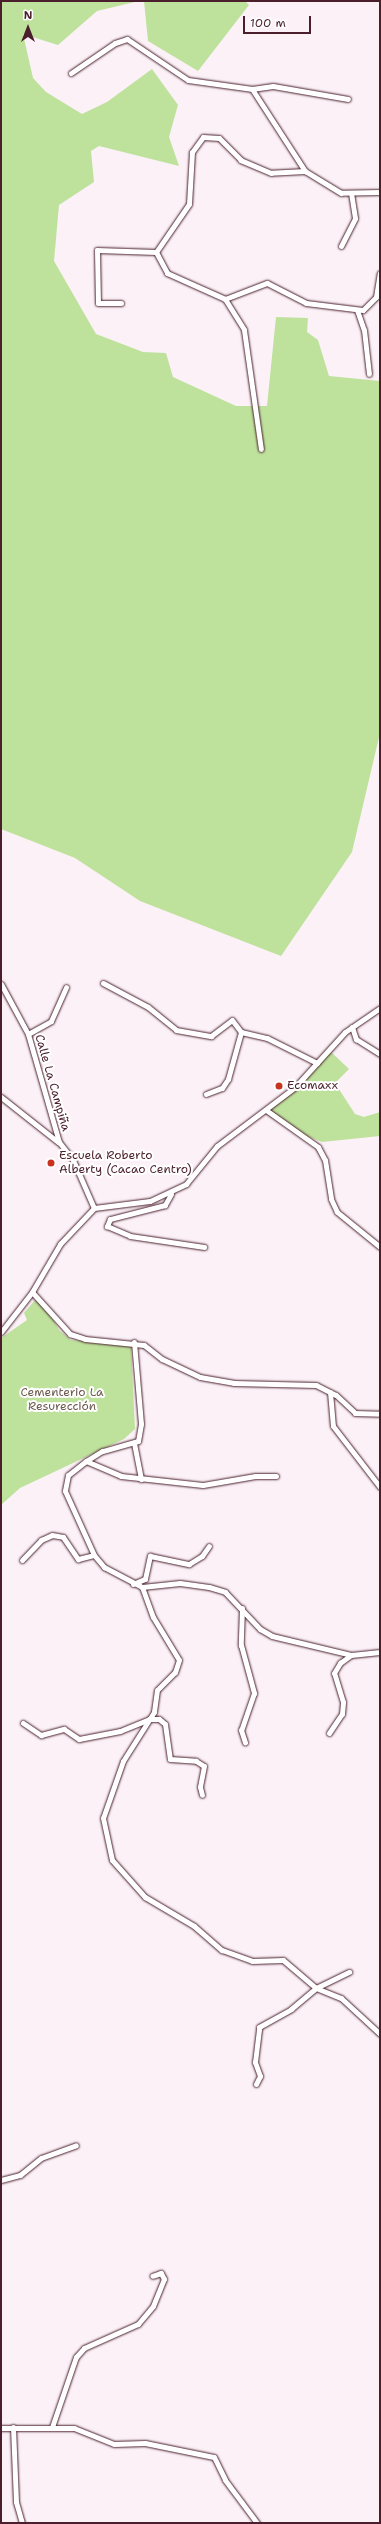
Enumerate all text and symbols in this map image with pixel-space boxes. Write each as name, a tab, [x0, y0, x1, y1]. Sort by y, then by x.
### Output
north arrow	[8, 8, 48, 48]
text: N	[24, 8, 32, 23]
scale bar	[245, 8, 313, 34]
text: 100 m	[250, 15, 286, 31]
street label: Calle La Campiña	[31, 1033, 73, 1133]
place label: Ecomaxx	[287, 1079, 338, 1093]
marker: Ecomaxx	[274, 1081, 284, 1091]
place label: Escuela Roberto Alberty (Cacao Centro)	[59, 1149, 192, 1177]
marker: Escuela Roberto Alberty (Cacao Centro)	[46, 1158, 56, 1168]
park label: Cementerio La Resurección	[20, 1386, 104, 1414]

